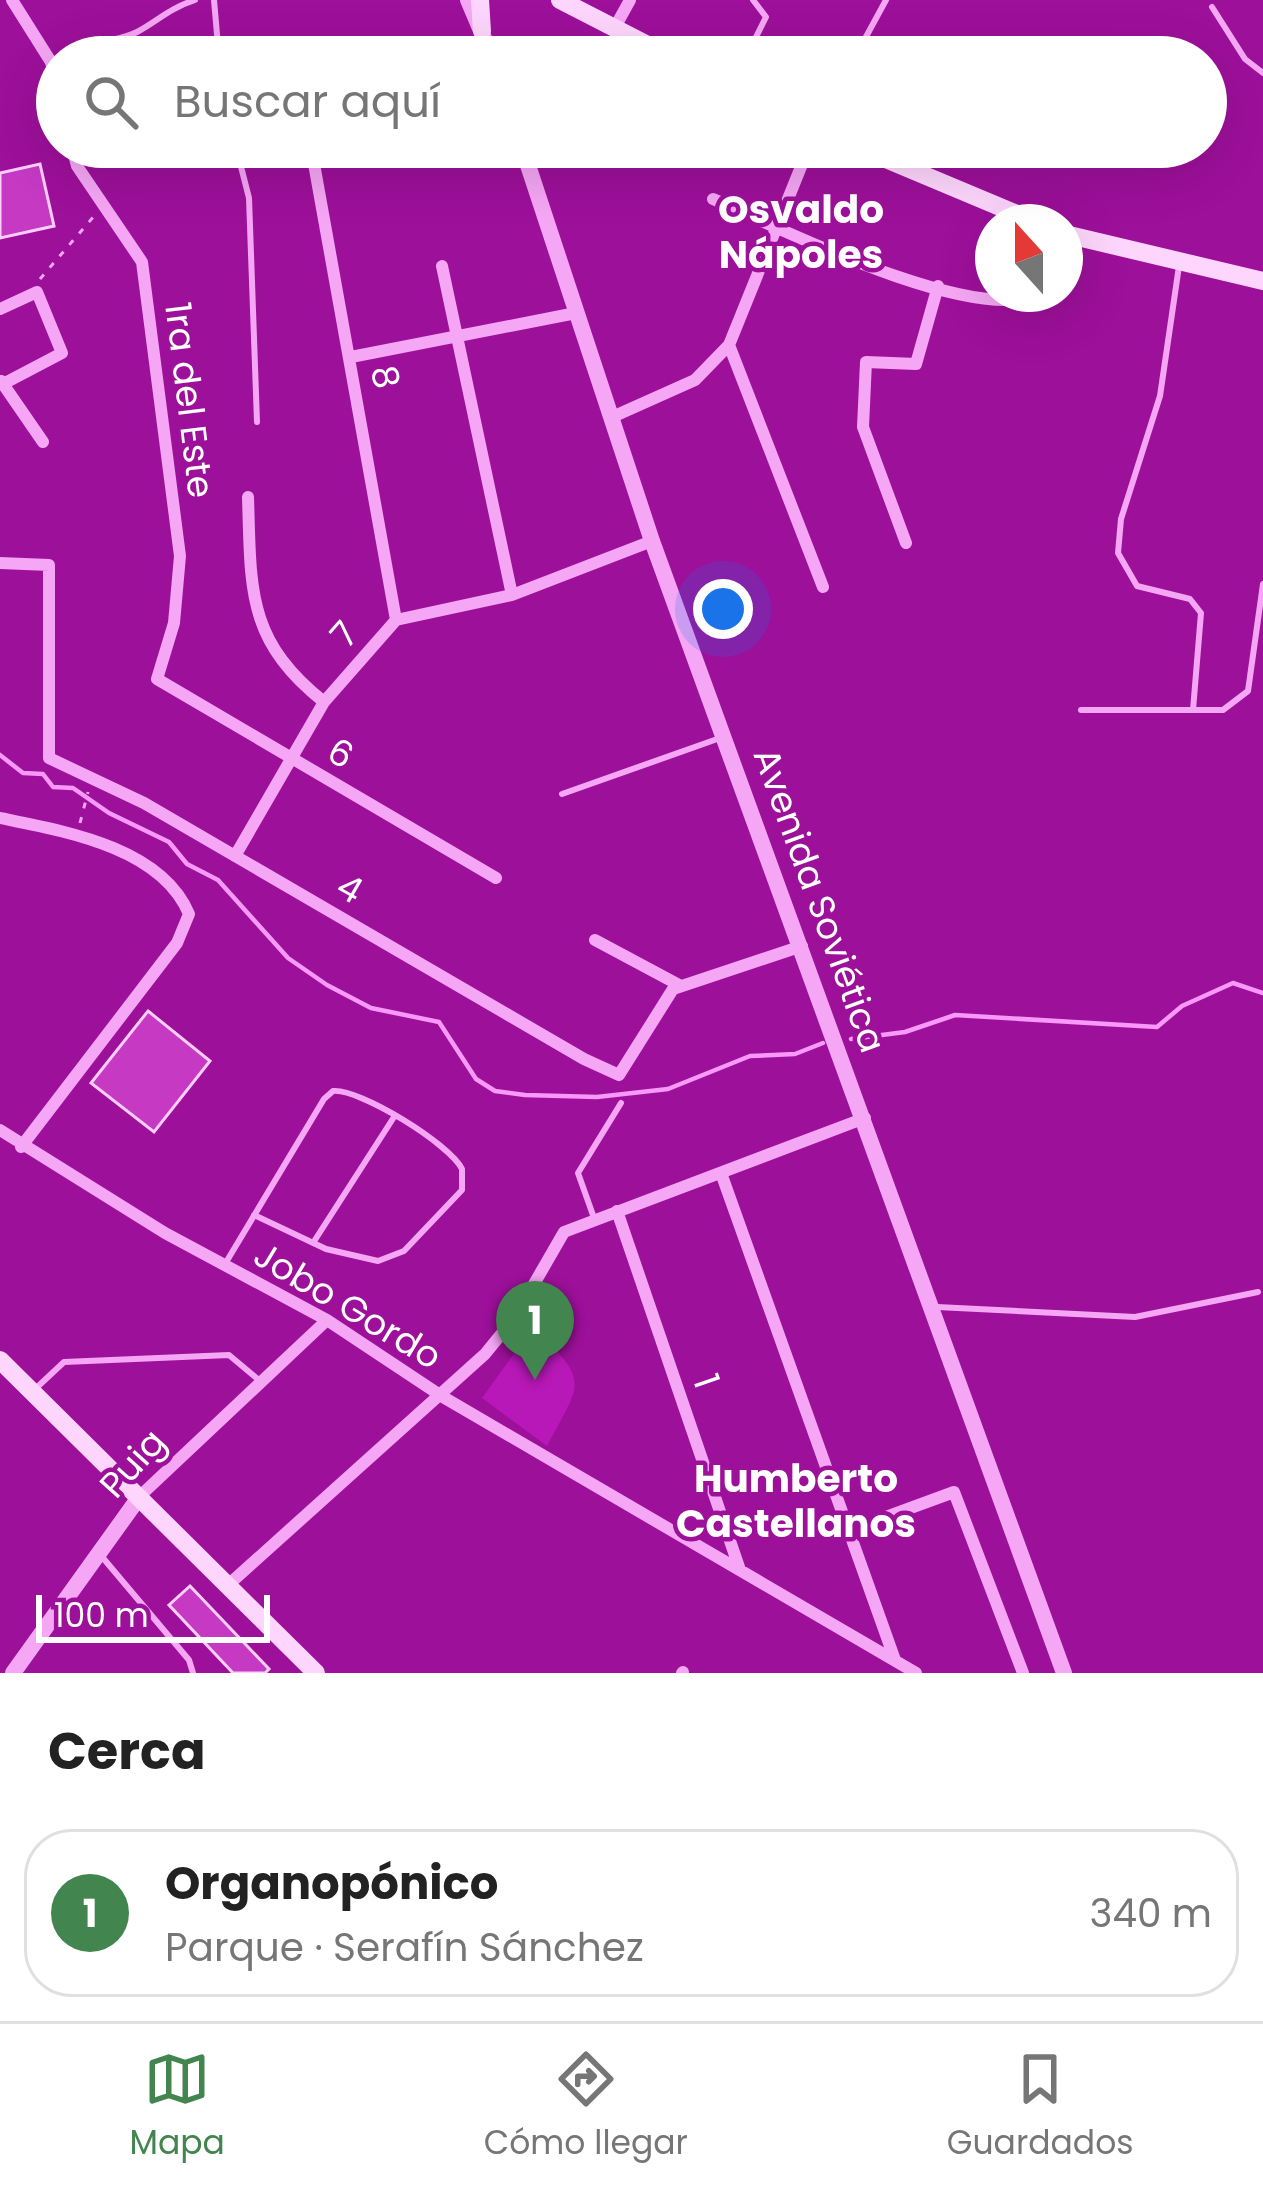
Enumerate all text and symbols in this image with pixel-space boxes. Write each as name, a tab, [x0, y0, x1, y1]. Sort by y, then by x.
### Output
search box	[36, 36, 1227, 168]
icon: search	[78, 69, 144, 135]
text: Buscar aquí	[174, 70, 441, 133]
district label: Osvaldo Nápoles	[718, 182, 884, 282]
north arrow	[975, 204, 1083, 312]
street label: 1ra del Este	[152, 299, 227, 501]
street label: 8	[358, 361, 413, 393]
your location	[693, 579, 753, 639]
street label: 7	[319, 610, 370, 658]
street label: 6	[318, 726, 363, 781]
street label: Avenida Soviética	[741, 741, 898, 1060]
street label: 4	[327, 861, 372, 916]
street label: Jobo Gordo	[244, 1229, 451, 1382]
pin: 1	[496, 1281, 574, 1380]
street label: 1	[681, 1367, 733, 1395]
street label: Puig	[88, 1418, 177, 1509]
district label: Humberto Castellanos	[676, 1451, 916, 1551]
scale bar	[36, 1589, 270, 1642]
text: 100 m	[54, 1592, 149, 1639]
text: Cerca	[48, 1715, 206, 1787]
text: Organopónico	[165, 1852, 498, 1915]
text: 1	[83, 1886, 97, 1941]
text: 340 m	[1089, 1886, 1212, 1941]
text: Parque · Serafín Sánchez	[165, 1920, 644, 1975]
tab: Mapa	[129, 2046, 225, 2168]
tab: Cómo llegar	[484, 2046, 688, 2168]
tab: Guardados	[947, 2046, 1134, 2168]

